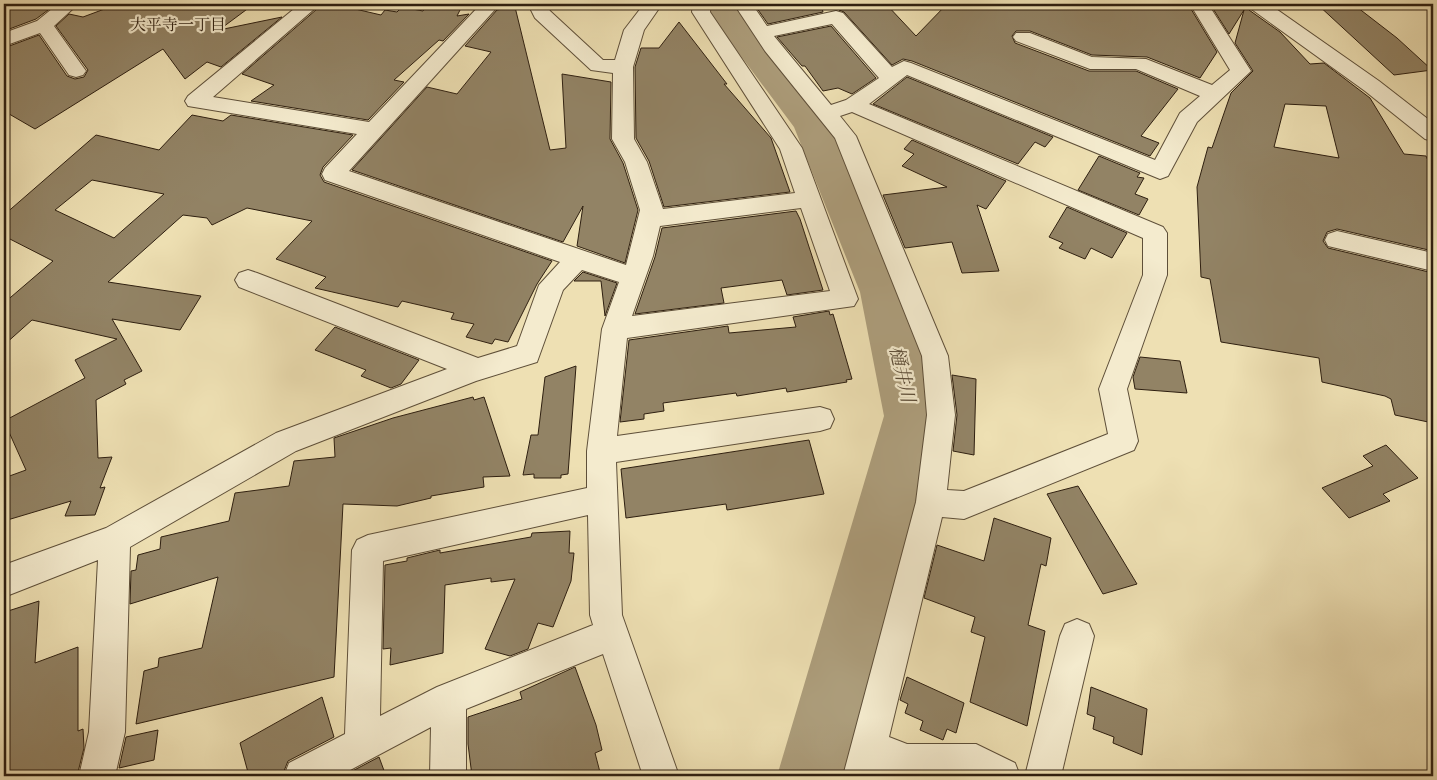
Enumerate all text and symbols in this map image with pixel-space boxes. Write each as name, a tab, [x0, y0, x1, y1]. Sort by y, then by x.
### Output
district label: 大平寺一丁目	[130, 14, 226, 35]
water label: 樋井川	[884, 344, 922, 407]

